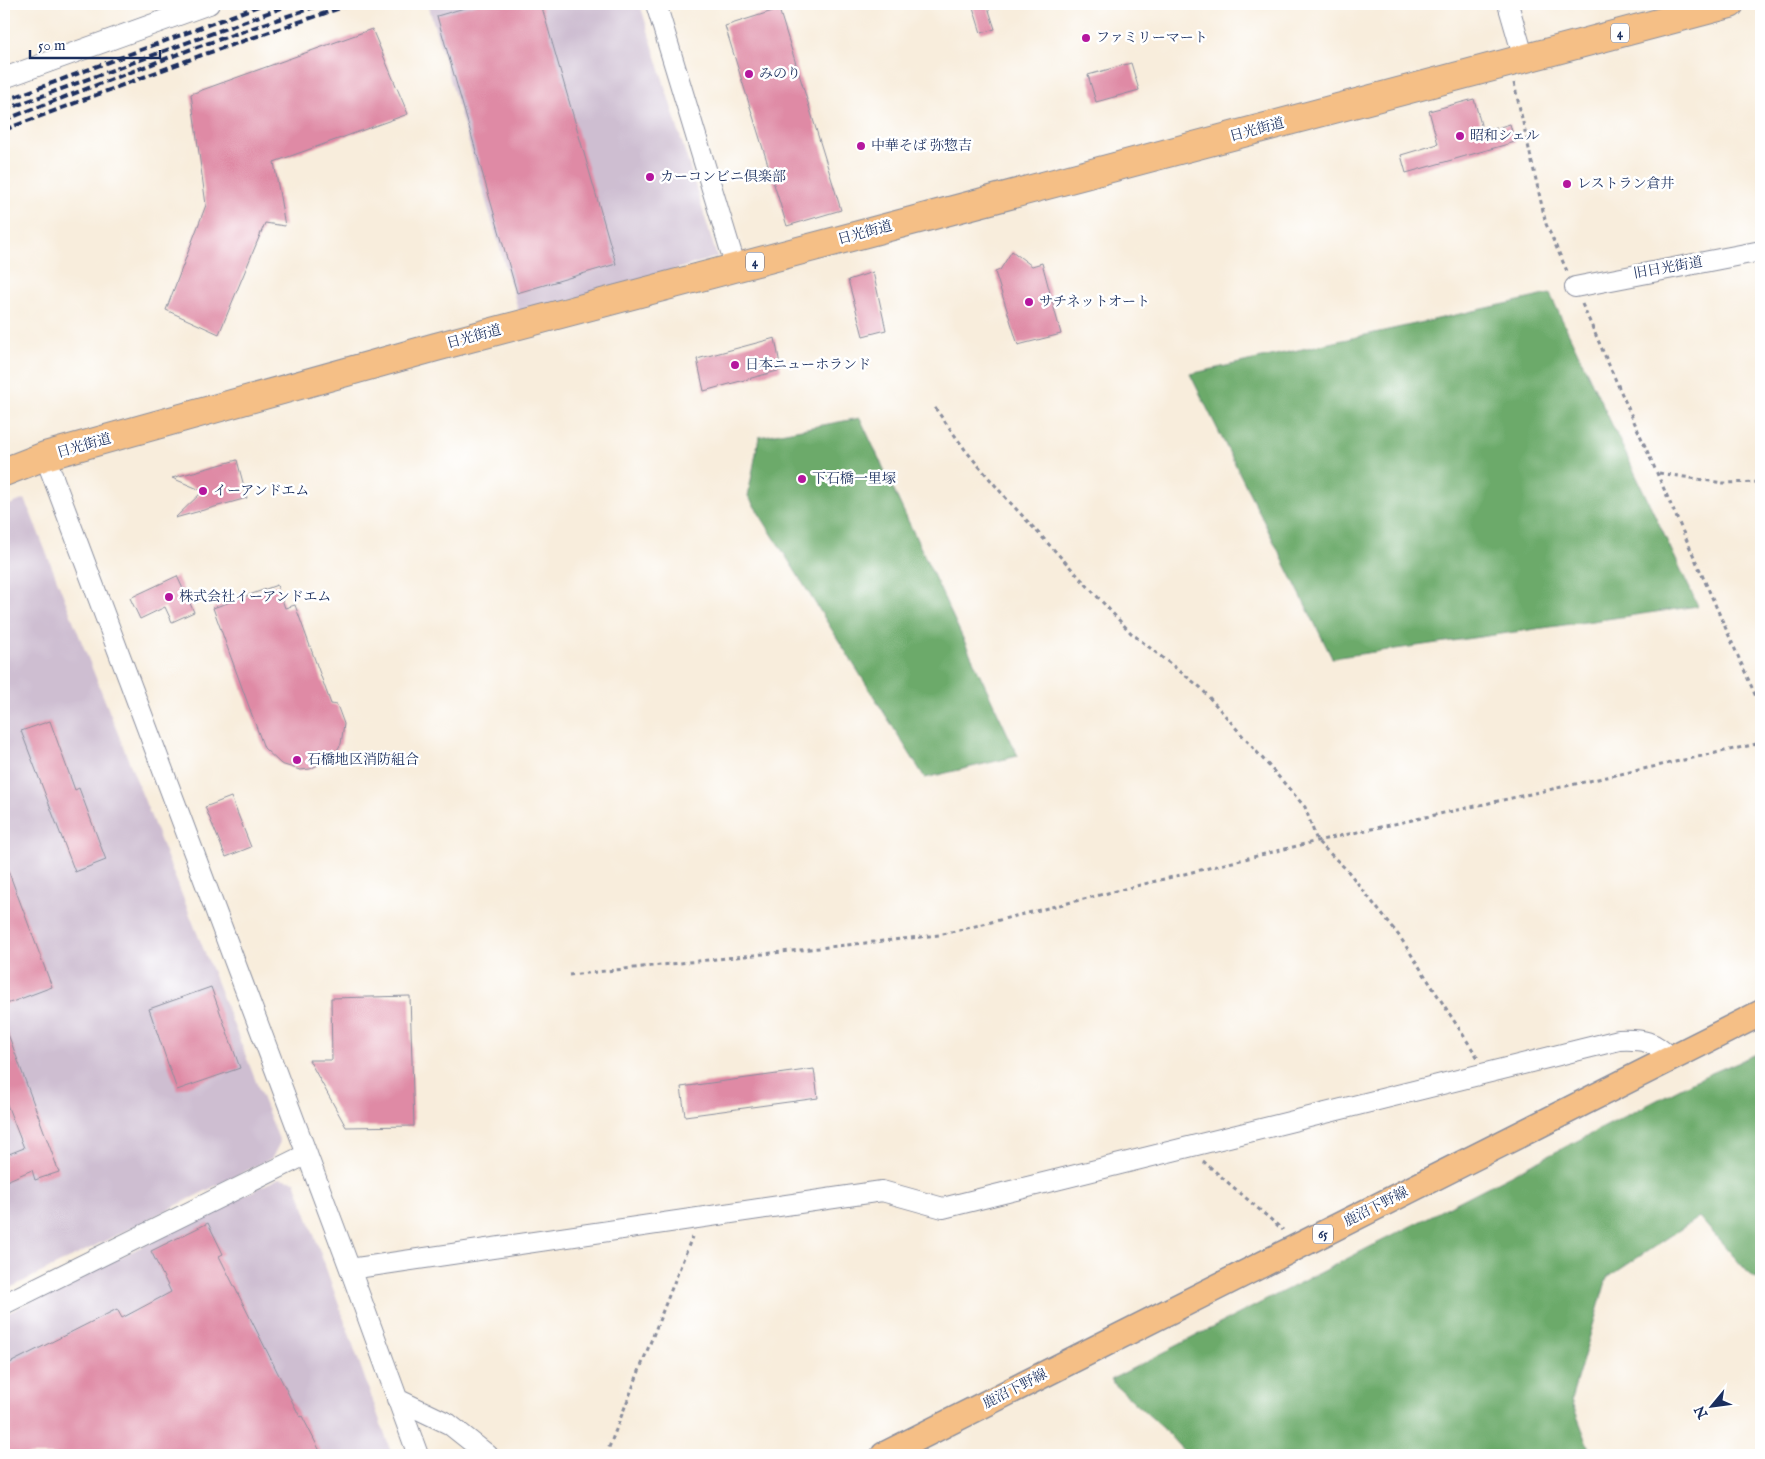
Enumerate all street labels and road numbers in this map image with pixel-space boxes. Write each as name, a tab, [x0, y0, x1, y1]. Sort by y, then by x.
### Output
road number: 4	[1611, 23, 1629, 42]
street label: 日光街道	[1228, 114, 1286, 146]
street label: 日光街道	[836, 217, 894, 249]
road number: 4	[746, 252, 764, 272]
street label: 旧日光街道	[1632, 253, 1704, 283]
street label: 日光街道	[445, 321, 503, 353]
street label: 日光街道	[55, 430, 113, 462]
street label: 鹿沼下野線	[1341, 1183, 1411, 1231]
road number: 65	[1313, 1224, 1333, 1244]
street label: 鹿沼下野線	[980, 1365, 1050, 1413]

